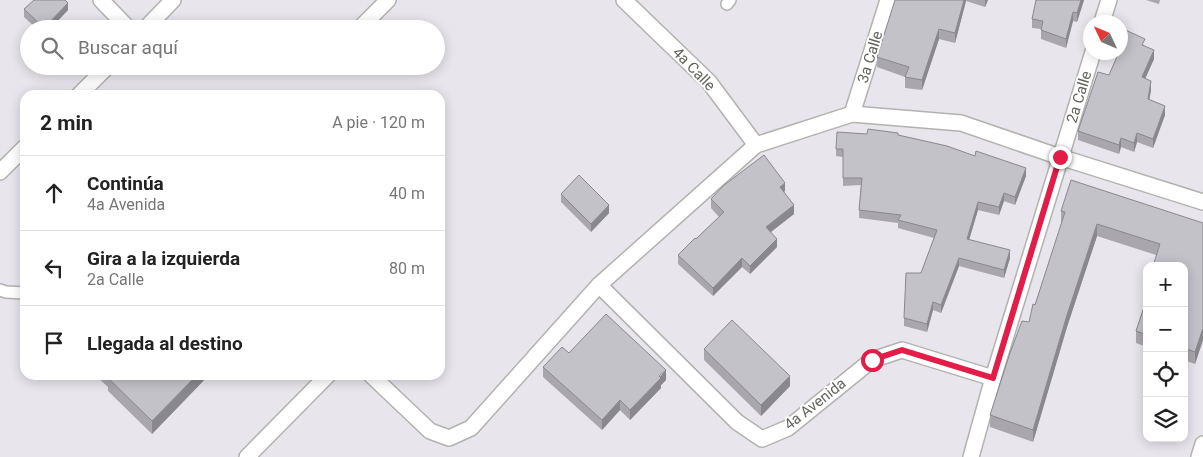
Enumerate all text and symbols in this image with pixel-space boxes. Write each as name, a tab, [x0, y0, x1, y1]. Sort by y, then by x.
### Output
north arrow	[1083, 15, 1128, 60]
search box	[20, 20, 445, 75]
street label: 3a Calle	[854, 29, 886, 85]
icon: search	[38, 34, 66, 62]
text: Buscar aquí	[78, 36, 178, 59]
street label: 4a Calle	[669, 44, 719, 95]
street label: 2a Calle	[1063, 69, 1095, 125]
text: 2 min	[40, 111, 93, 135]
text: A pie · 120 m	[332, 113, 425, 132]
route end	[1049, 146, 1072, 169]
text: Continúa	[87, 172, 164, 195]
icon: ahead	[40, 179, 68, 207]
text: 40 m	[389, 184, 425, 203]
text: 4a Avenida	[87, 195, 165, 214]
text: Gira a la izquierda	[87, 247, 240, 270]
icon: left	[40, 254, 68, 282]
text: 80 m	[389, 259, 425, 278]
map controls	[1143, 262, 1188, 442]
button: +	[1143, 262, 1188, 307]
text: 2a Calle	[87, 270, 144, 289]
button: −	[1143, 307, 1188, 352]
icon: arrive	[40, 329, 68, 357]
text: Llegada al destino	[87, 332, 243, 355]
route start	[861, 349, 884, 372]
button: locate	[1143, 352, 1188, 397]
street label: 4a Avenida	[781, 374, 849, 434]
button: layers	[1143, 397, 1188, 442]

